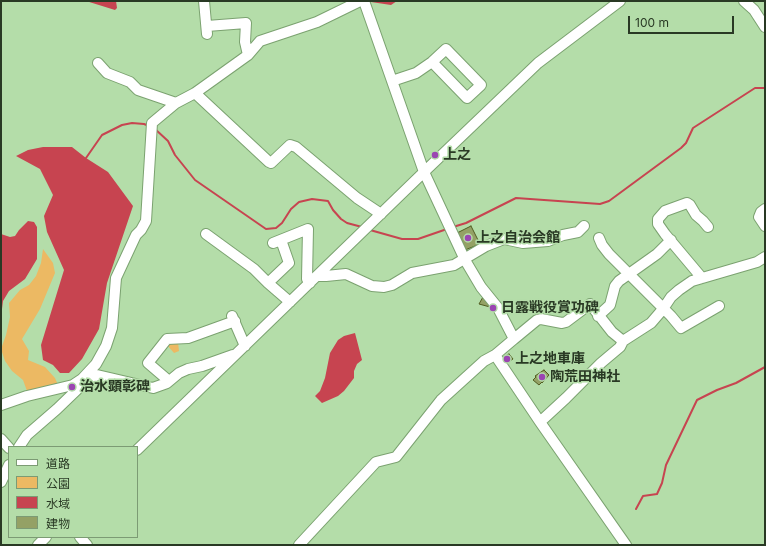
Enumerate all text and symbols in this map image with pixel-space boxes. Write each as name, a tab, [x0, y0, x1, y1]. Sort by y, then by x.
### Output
scale bar	[630, 8, 736, 34]
text: 100 m	[635, 15, 669, 30]
place label: 上之	[443, 147, 471, 163]
marker: 上之	[430, 150, 440, 160]
place label: 上之自治会館	[476, 230, 560, 246]
marker: 上之自治会館	[463, 233, 473, 243]
place label: 日露戦役賞功碑	[501, 300, 599, 316]
marker: 日露戦役賞功碑	[488, 303, 498, 313]
place label: 上之地車庫	[515, 351, 585, 367]
marker: 上之地車庫	[502, 354, 512, 364]
place label: 陶荒田神社	[550, 369, 620, 385]
marker: 陶荒田神社	[537, 372, 547, 382]
place label: 治水顕彰碑	[80, 379, 150, 395]
marker: 治水顕彰碑	[67, 382, 77, 392]
legend	[8, 446, 138, 538]
text: 道路	[46, 456, 70, 471]
text: 公園	[46, 476, 70, 491]
text: 水域	[46, 496, 70, 511]
text: 建物	[46, 516, 70, 531]

